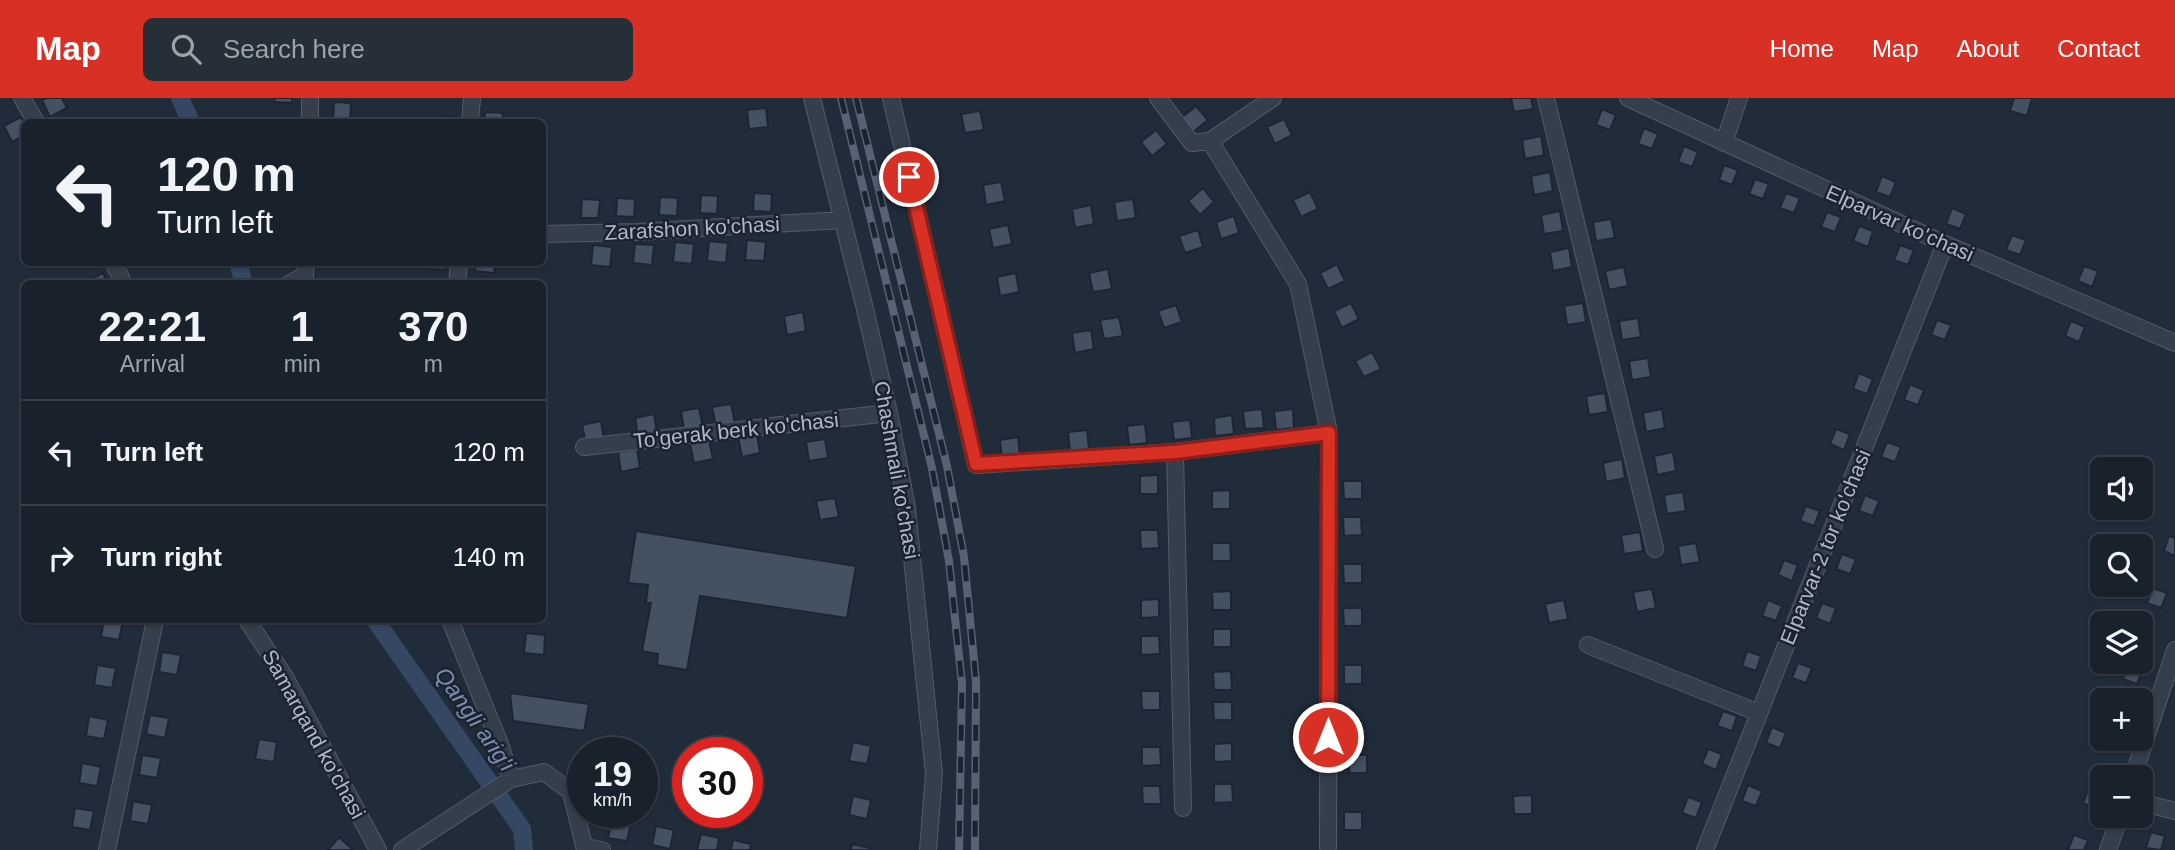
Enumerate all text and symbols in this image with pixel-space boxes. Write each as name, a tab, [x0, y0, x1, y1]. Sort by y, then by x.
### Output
search box	[143, 18, 633, 81]
text: Map	[35, 30, 101, 67]
icon: search	[167, 30, 205, 68]
text: Search here	[223, 34, 365, 64]
text: Home	[1770, 35, 1834, 62]
text: Map	[1872, 35, 1919, 62]
text: About	[1957, 35, 2019, 62]
text: Contact	[2057, 35, 2140, 62]
icon: left	[42, 147, 133, 238]
text: 120 m	[157, 147, 296, 201]
pin	[879, 147, 939, 207]
icon: arrive	[890, 158, 928, 196]
street label: Elparvar ko'chasi	[1823, 180, 1977, 266]
text: Turn left	[157, 204, 273, 240]
street label: Zarafshon ko'chasi	[604, 212, 780, 244]
text: 22:21	[99, 303, 206, 350]
text: 1	[290, 303, 314, 350]
text: 370	[398, 303, 468, 350]
text: Arrival	[120, 351, 185, 377]
text: min	[284, 351, 321, 377]
text: m	[424, 351, 443, 377]
street label: Chashmali ko'chasi	[870, 379, 924, 561]
street label: To'gerak berk ko'chasi	[632, 408, 840, 452]
icon: left	[42, 434, 80, 472]
text: Turn left	[101, 437, 203, 467]
text: 120 m	[453, 437, 525, 467]
street label: Elparvar-2 tor ko'chasi	[1775, 446, 1875, 648]
map controls	[2090, 457, 2153, 828]
button: sound	[2090, 457, 2153, 520]
button: search	[2090, 534, 2153, 597]
icon: right	[42, 539, 80, 577]
text: Turn right	[101, 542, 222, 572]
text: 140 m	[453, 542, 525, 572]
button: layers	[2090, 611, 2153, 674]
street label: Samarqand ko'chasi	[258, 645, 370, 823]
water label: Qangli arig'i	[430, 662, 521, 777]
button: +	[2090, 688, 2153, 751]
position arrow	[1291, 700, 1365, 774]
speed limit sign: 30	[672, 737, 763, 828]
text: 19	[593, 754, 632, 793]
button: −	[2090, 765, 2153, 828]
text: km/h	[593, 790, 632, 810]

